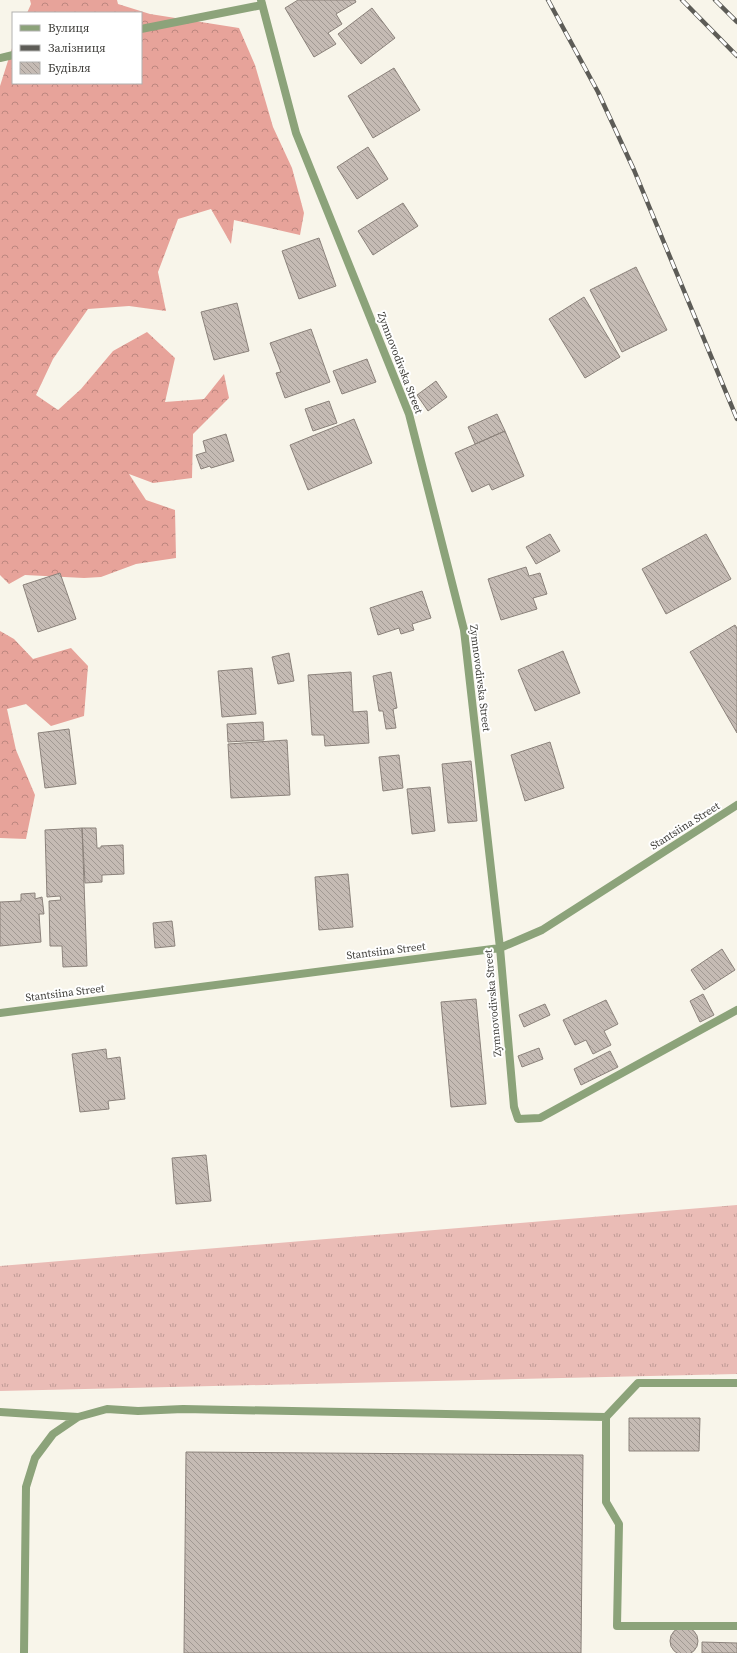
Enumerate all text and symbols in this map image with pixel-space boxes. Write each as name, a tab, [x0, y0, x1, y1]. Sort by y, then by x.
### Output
legend	[12, 12, 142, 84]
text: Вулиця	[48, 20, 89, 36]
text: Залізниця	[48, 40, 106, 56]
text: Будівля	[48, 60, 91, 76]
street label: Zymnovodivska Street	[374, 310, 426, 416]
street label: Zymnovodivska Street	[466, 624, 494, 733]
street label: Stantsiina Street	[647, 798, 723, 853]
street label: Stantsiina Street	[346, 939, 427, 963]
street label: Zymnovodivska Street	[481, 948, 505, 1057]
street label: Stantsiina Street	[25, 981, 106, 1005]

